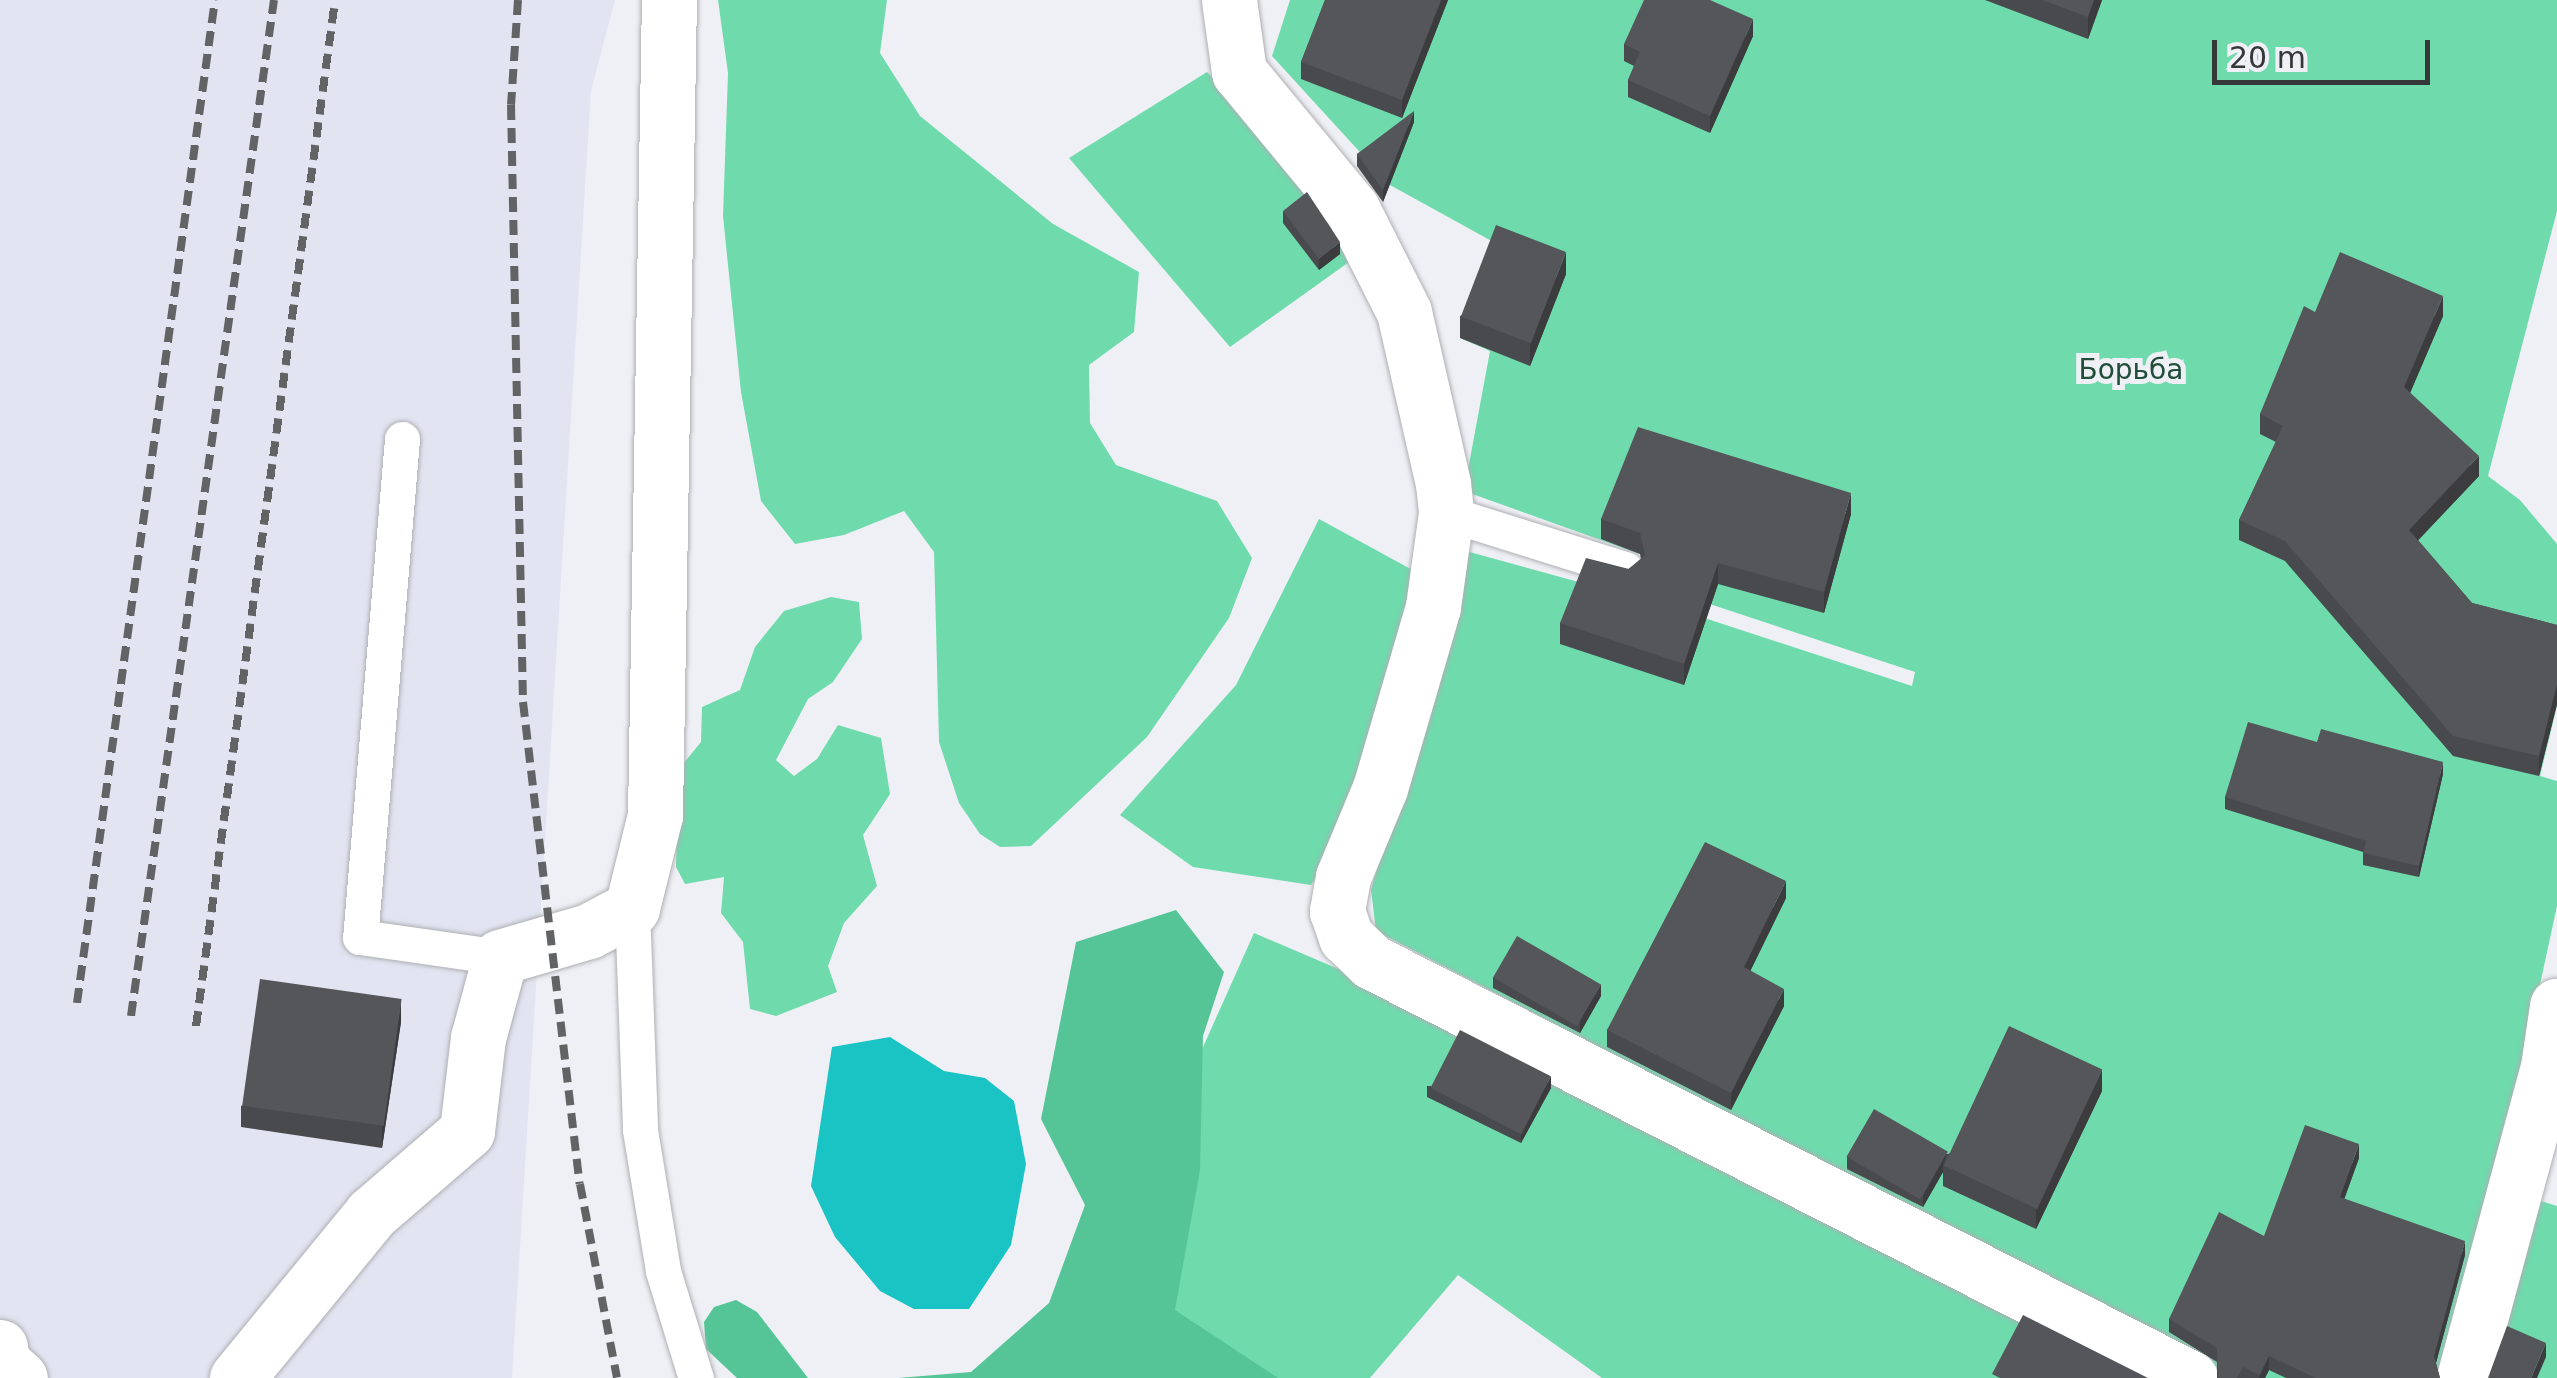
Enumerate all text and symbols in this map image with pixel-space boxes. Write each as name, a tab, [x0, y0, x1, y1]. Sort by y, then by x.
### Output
scale bar	[2217, 20, 2434, 82]
text: 20 m	[2229, 40, 2306, 75]
park label: Борьба	[2078, 353, 2184, 387]

